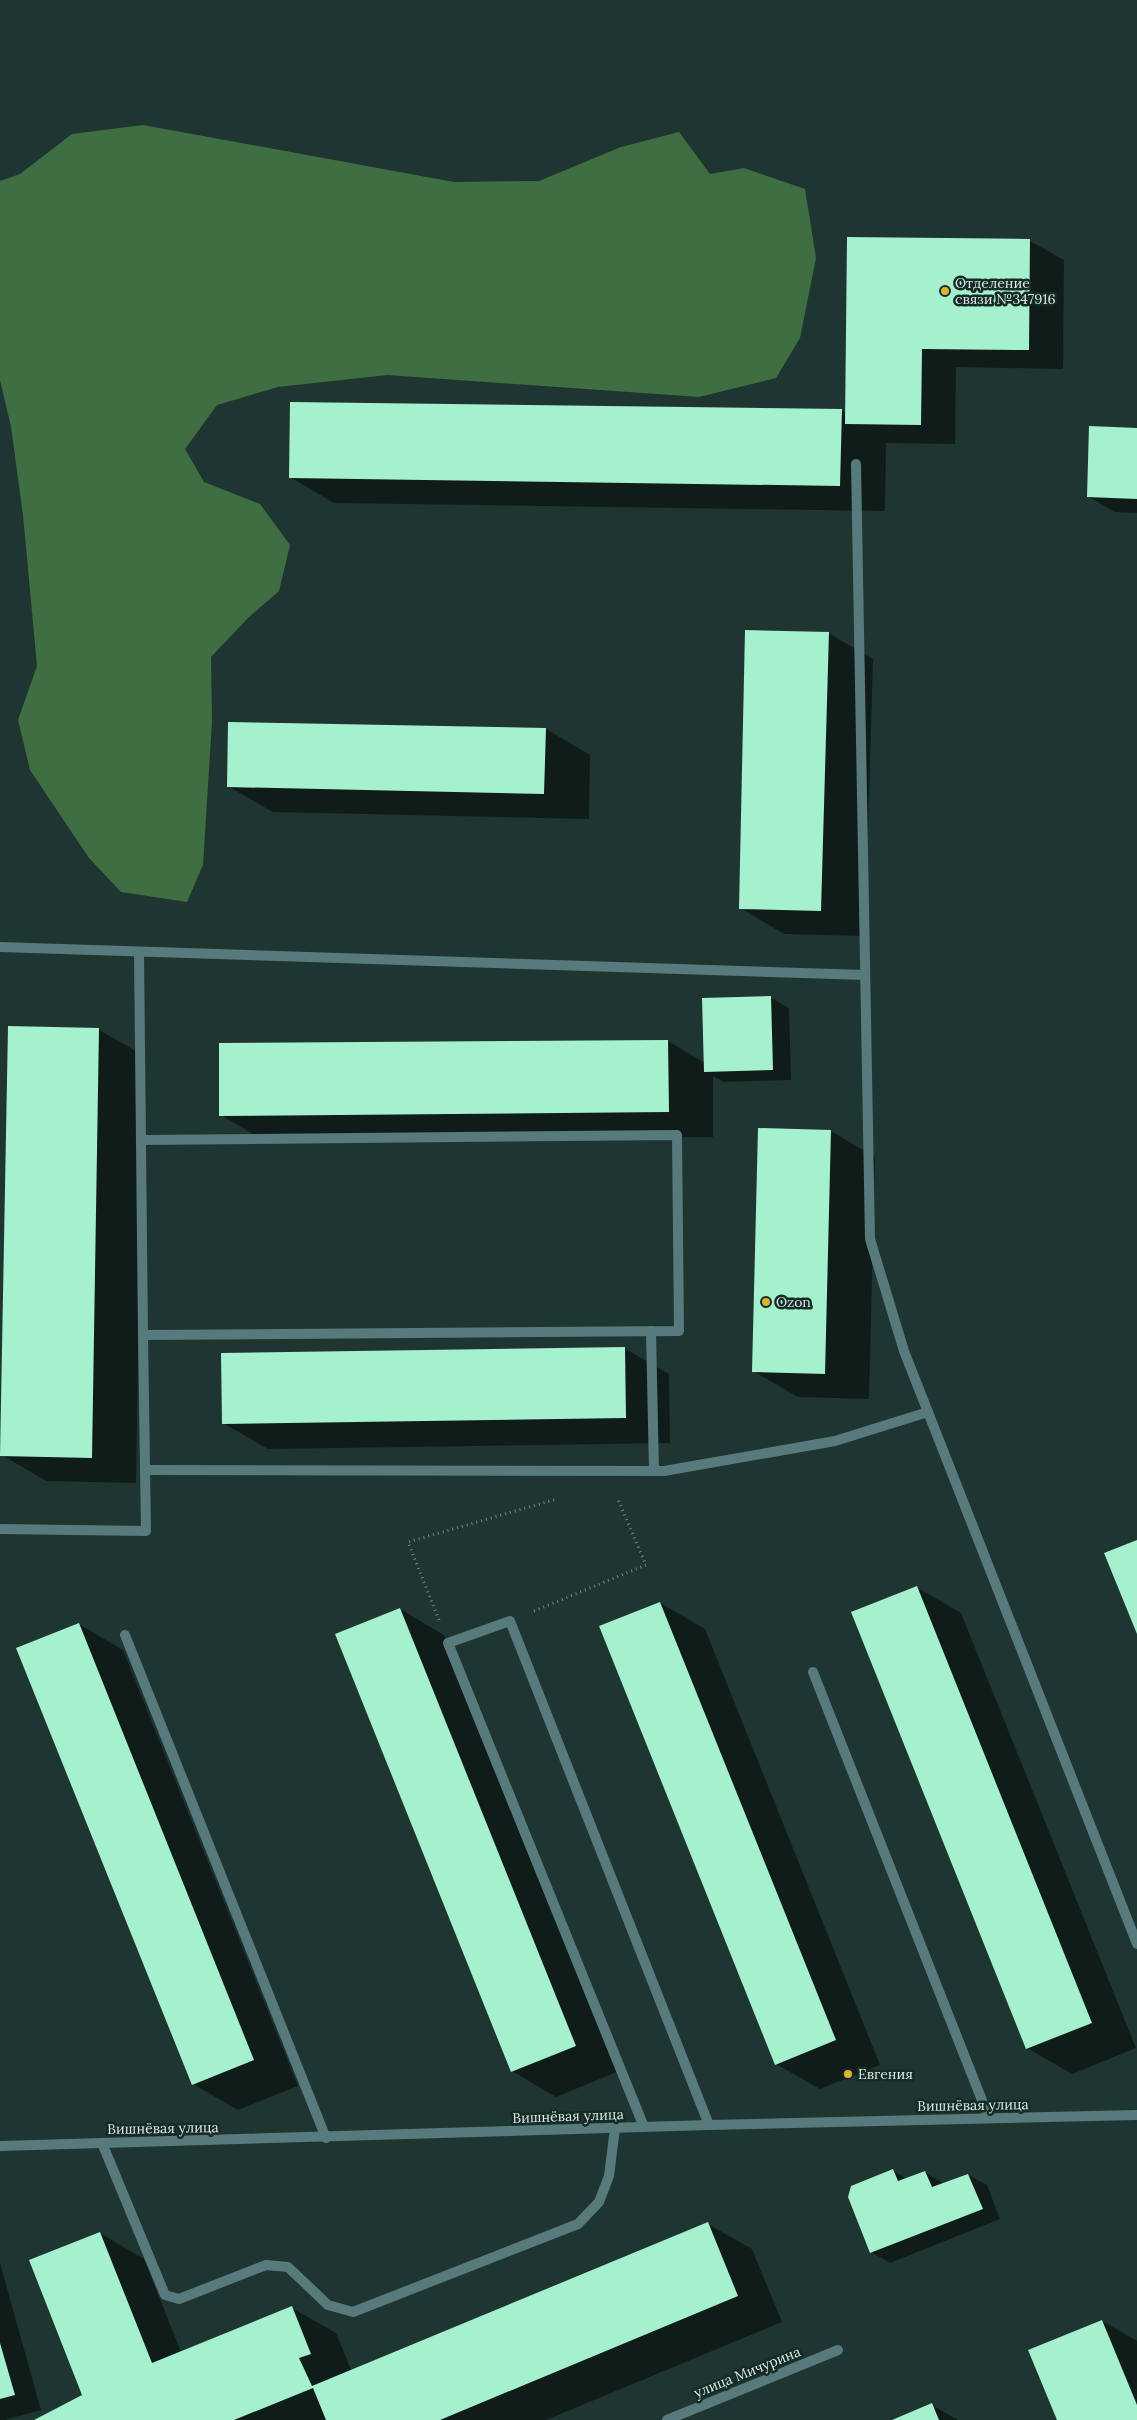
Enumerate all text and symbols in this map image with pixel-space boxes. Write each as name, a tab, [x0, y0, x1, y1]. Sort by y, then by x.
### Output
place label: Отделение связи №347916	[955, 274, 1056, 308]
marker: Отделение связи №347916	[939, 285, 951, 297]
place label: Ozon	[776, 1293, 811, 1311]
marker: Ozon	[760, 1296, 772, 1308]
place label: Евгения	[858, 2065, 913, 2083]
marker: Евгения	[842, 2068, 854, 2080]
street label: Вишнёвая улица	[917, 2095, 1029, 2115]
street label: Вишнёвая улица	[512, 2105, 624, 2127]
street label: Вишнёвая улица	[107, 2118, 219, 2138]
street label: улица Мичурина	[691, 2342, 803, 2402]

